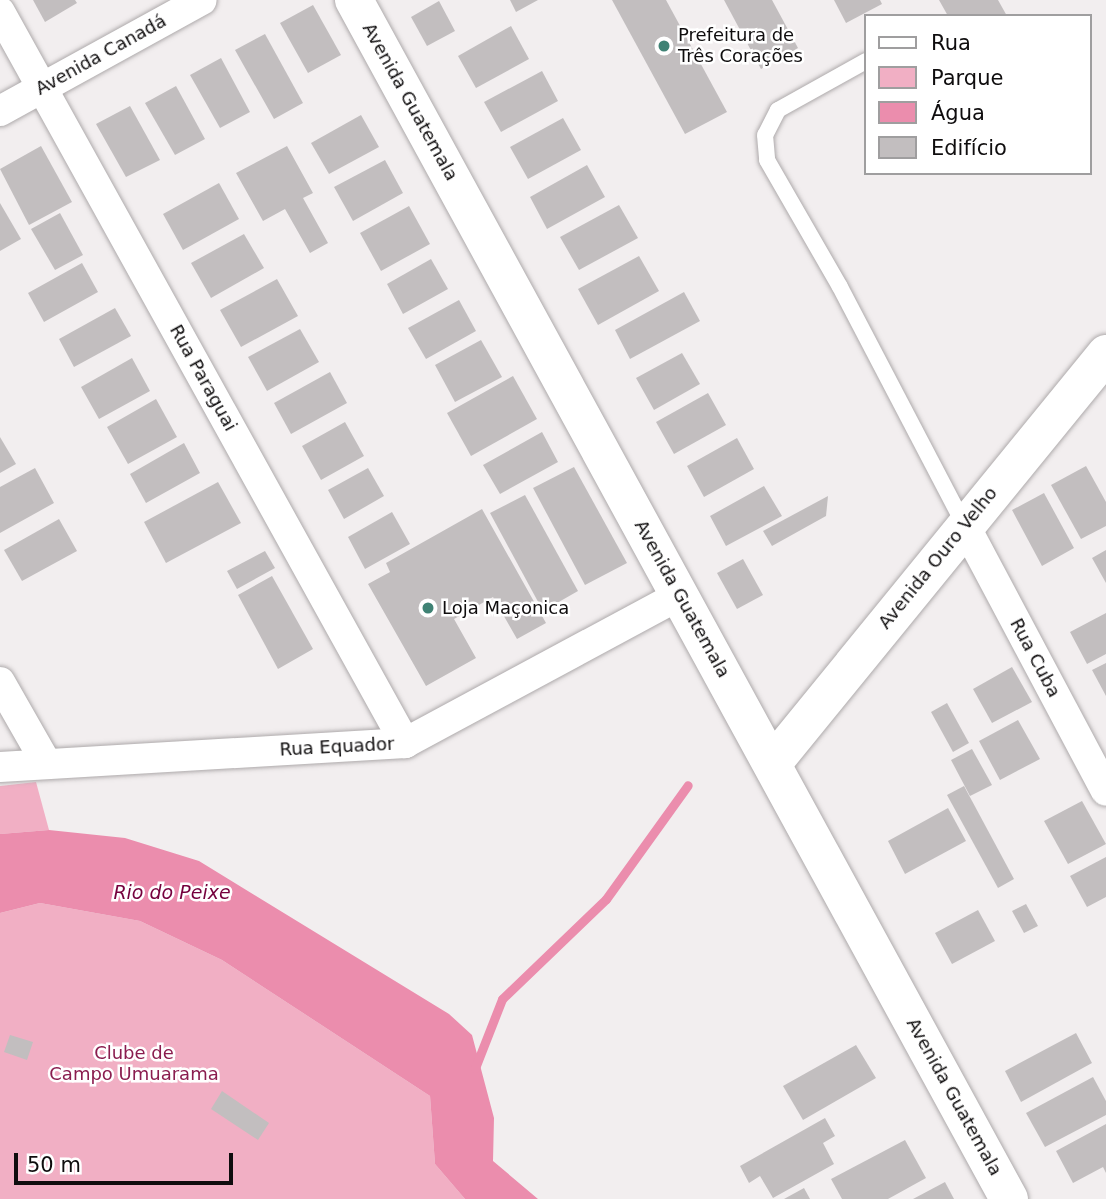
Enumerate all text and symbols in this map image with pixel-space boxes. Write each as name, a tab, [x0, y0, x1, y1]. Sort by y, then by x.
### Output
street label: Avenida Canadá	[32, 10, 170, 100]
legend	[864, 14, 1092, 175]
street label: Avenida Guatemala	[358, 19, 462, 185]
place label: Prefeitura de Três Corações	[678, 25, 803, 68]
text: Rua	[931, 31, 971, 55]
marker: Prefeitura de Três Corações	[656, 38, 672, 54]
text: Parque	[931, 66, 1003, 90]
text: Água	[931, 101, 985, 125]
text: Edifício	[931, 136, 1007, 160]
street label: Rua Paraguai	[165, 321, 241, 435]
street label: Avenida Ouro Velho	[874, 483, 1002, 633]
street label: Avenida Guatemala	[630, 516, 734, 682]
place label: Loja Maçonica	[442, 597, 569, 619]
marker: Loja Maçonica	[420, 600, 436, 616]
street label: Rua Cuba	[1005, 615, 1065, 701]
street label: Rua Equador	[279, 733, 395, 761]
water label: Rio do Peixe	[113, 882, 231, 904]
street label: Avenida Guatemala	[902, 1014, 1006, 1180]
park label: Clube de Campo Umuarama	[49, 1043, 219, 1086]
scale bar	[18, 1140, 236, 1184]
text: 50 m	[27, 1153, 81, 1177]

